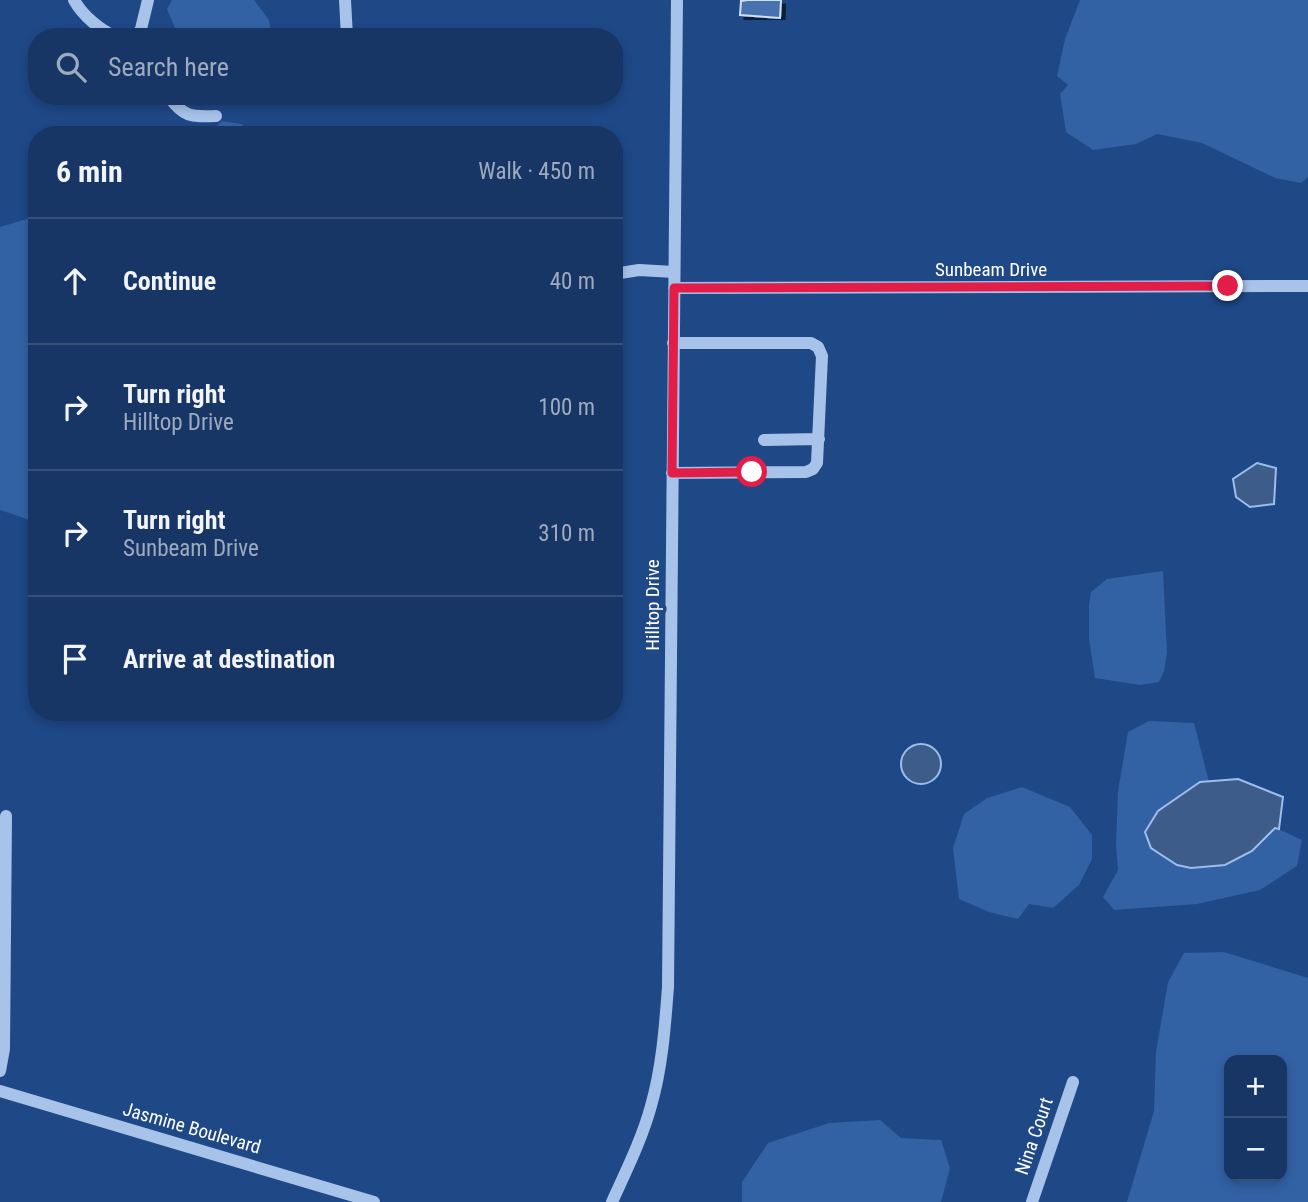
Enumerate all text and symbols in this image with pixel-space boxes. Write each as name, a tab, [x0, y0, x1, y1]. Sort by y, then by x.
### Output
search box	[28, 28, 623, 105]
icon: search	[52, 48, 90, 86]
text: Search here	[108, 52, 229, 82]
text: 6 min	[56, 154, 123, 189]
text: Walk · 450 m	[478, 158, 595, 185]
street label: Sunbeam Drive	[935, 258, 1047, 281]
icon: ahead	[56, 262, 94, 300]
text: Continue	[123, 266, 216, 296]
text: 40 m	[550, 268, 595, 295]
route end	[1212, 270, 1243, 301]
text: Turn right	[123, 379, 225, 409]
icon: right	[56, 388, 94, 426]
text: 100 m	[538, 394, 595, 421]
text: Hilltop Drive	[123, 409, 234, 436]
route start	[736, 456, 767, 487]
text: Turn right	[123, 505, 225, 535]
icon: right	[56, 514, 94, 552]
text: 310 m	[538, 520, 595, 547]
text: Sunbeam Drive	[123, 535, 259, 562]
street label: Hilltop Drive	[641, 559, 664, 651]
icon: arrive	[56, 640, 94, 678]
text: Arrive at destination	[123, 644, 335, 674]
map controls	[1224, 1055, 1287, 1181]
button: +	[1224, 1055, 1287, 1118]
street label: Nina Court	[1010, 1094, 1058, 1178]
street label: Jasmine Boulevard	[120, 1097, 264, 1159]
button: −	[1224, 1118, 1287, 1181]

